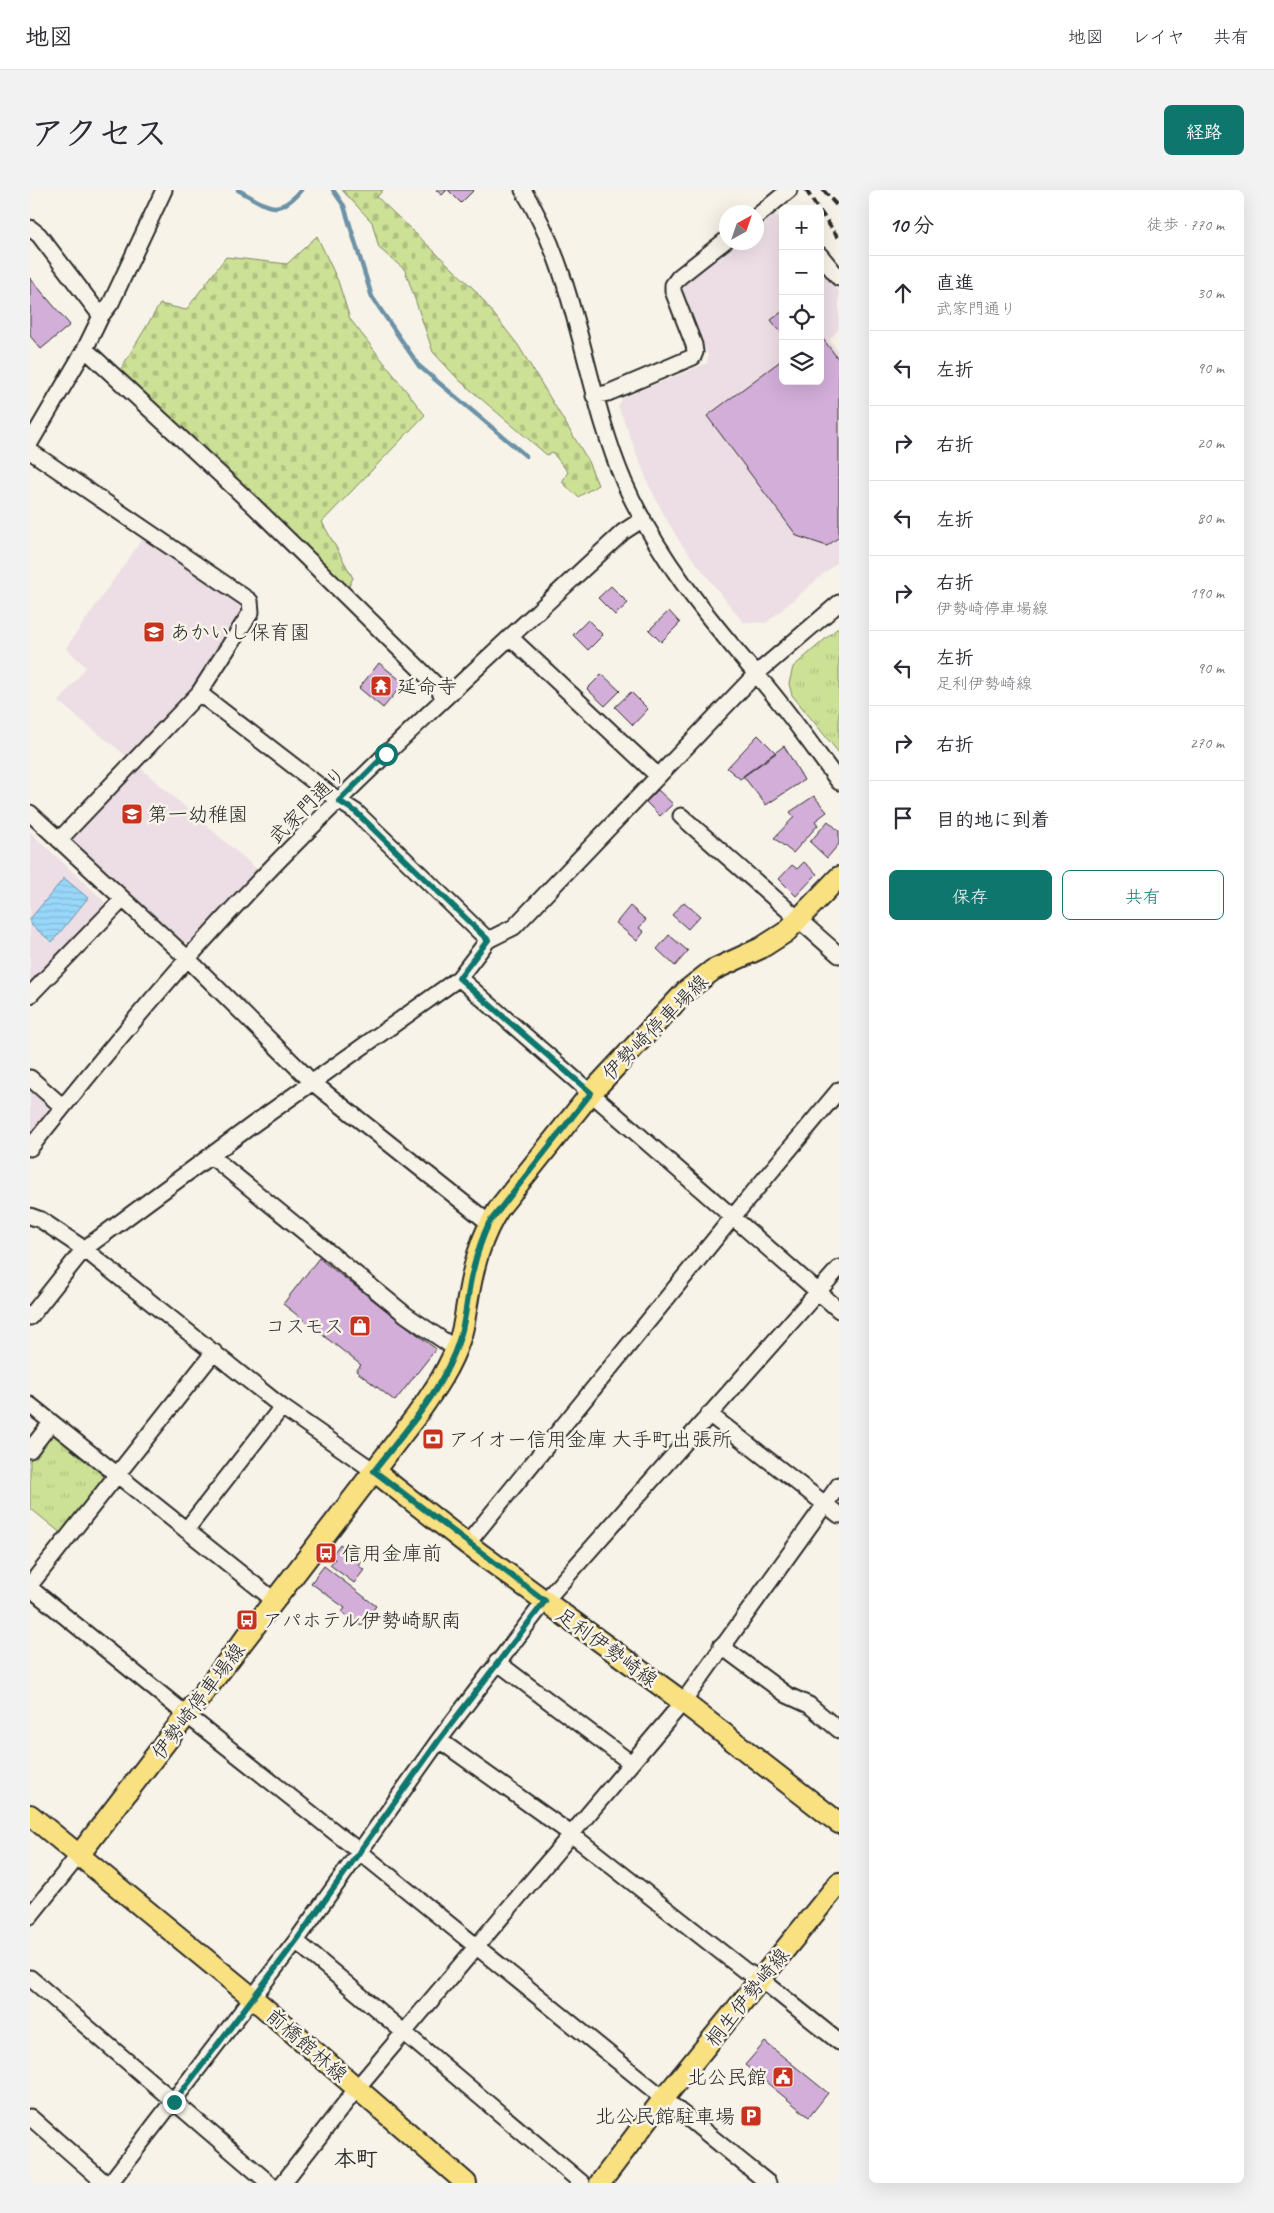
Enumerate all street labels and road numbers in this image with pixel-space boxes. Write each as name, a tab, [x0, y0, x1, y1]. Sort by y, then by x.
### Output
street label: 武家門通り	[263, 761, 352, 850]
street label: 伊勢崎停車場線	[597, 969, 714, 1086]
street label: 足利伊勢崎線	[551, 1602, 663, 1693]
street label: 伊勢崎停車場線	[146, 1638, 251, 1765]
street label: 桐生伊勢崎線	[700, 1943, 795, 2052]
street label: 前橋館林線	[261, 2003, 353, 2088]

